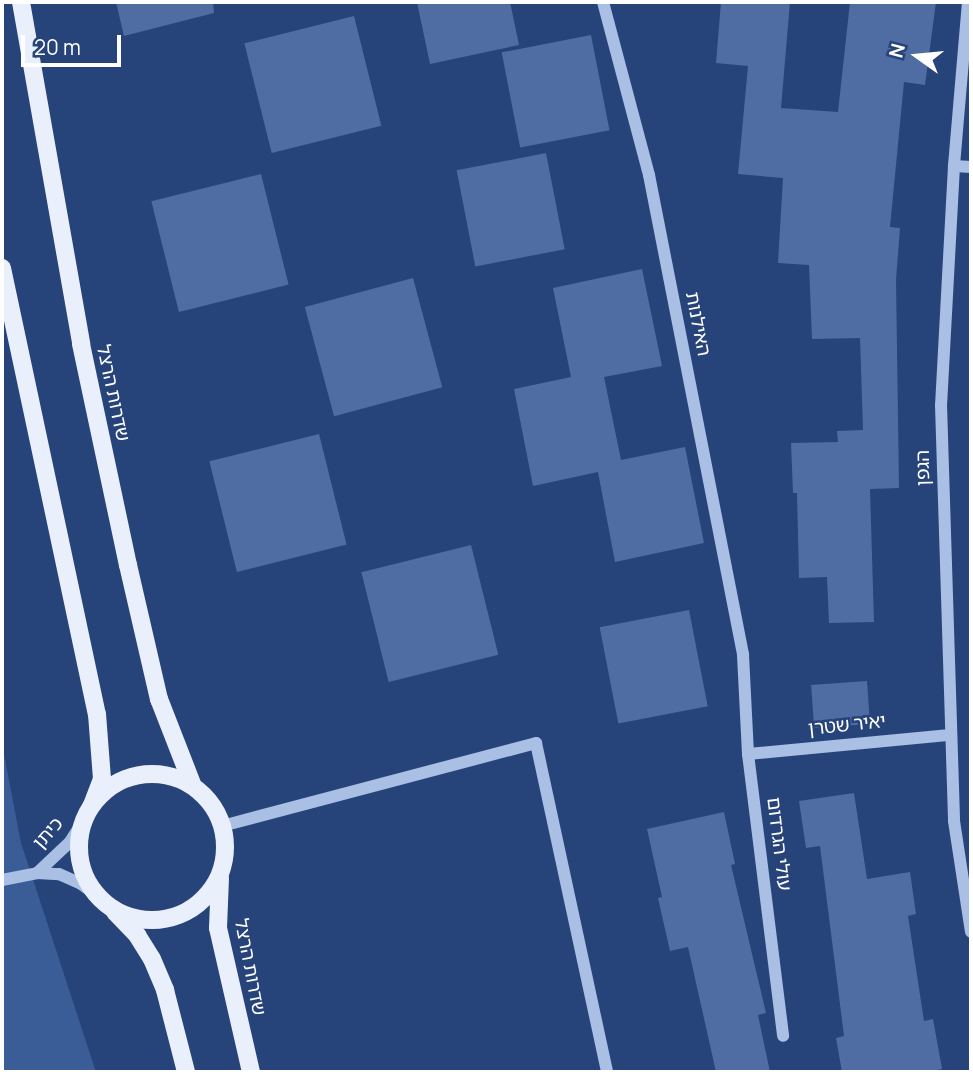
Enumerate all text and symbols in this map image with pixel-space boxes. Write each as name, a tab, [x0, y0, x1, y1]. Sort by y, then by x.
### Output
scale bar	[24, 21, 124, 65]
north arrow	[882, 21, 952, 91]
text: 20 m	[34, 33, 81, 61]
text: N	[882, 41, 911, 61]
street label: האילנות	[681, 290, 715, 358]
street label: שדרות הרצל	[92, 343, 134, 443]
street label: הגפן	[911, 450, 935, 486]
street label: יאיר שטרן	[807, 710, 887, 740]
street label: עולי הגרדום	[762, 796, 796, 892]
street label: כיתן	[28, 813, 68, 853]
street label: שדרות הרצל	[229, 917, 271, 1017]

